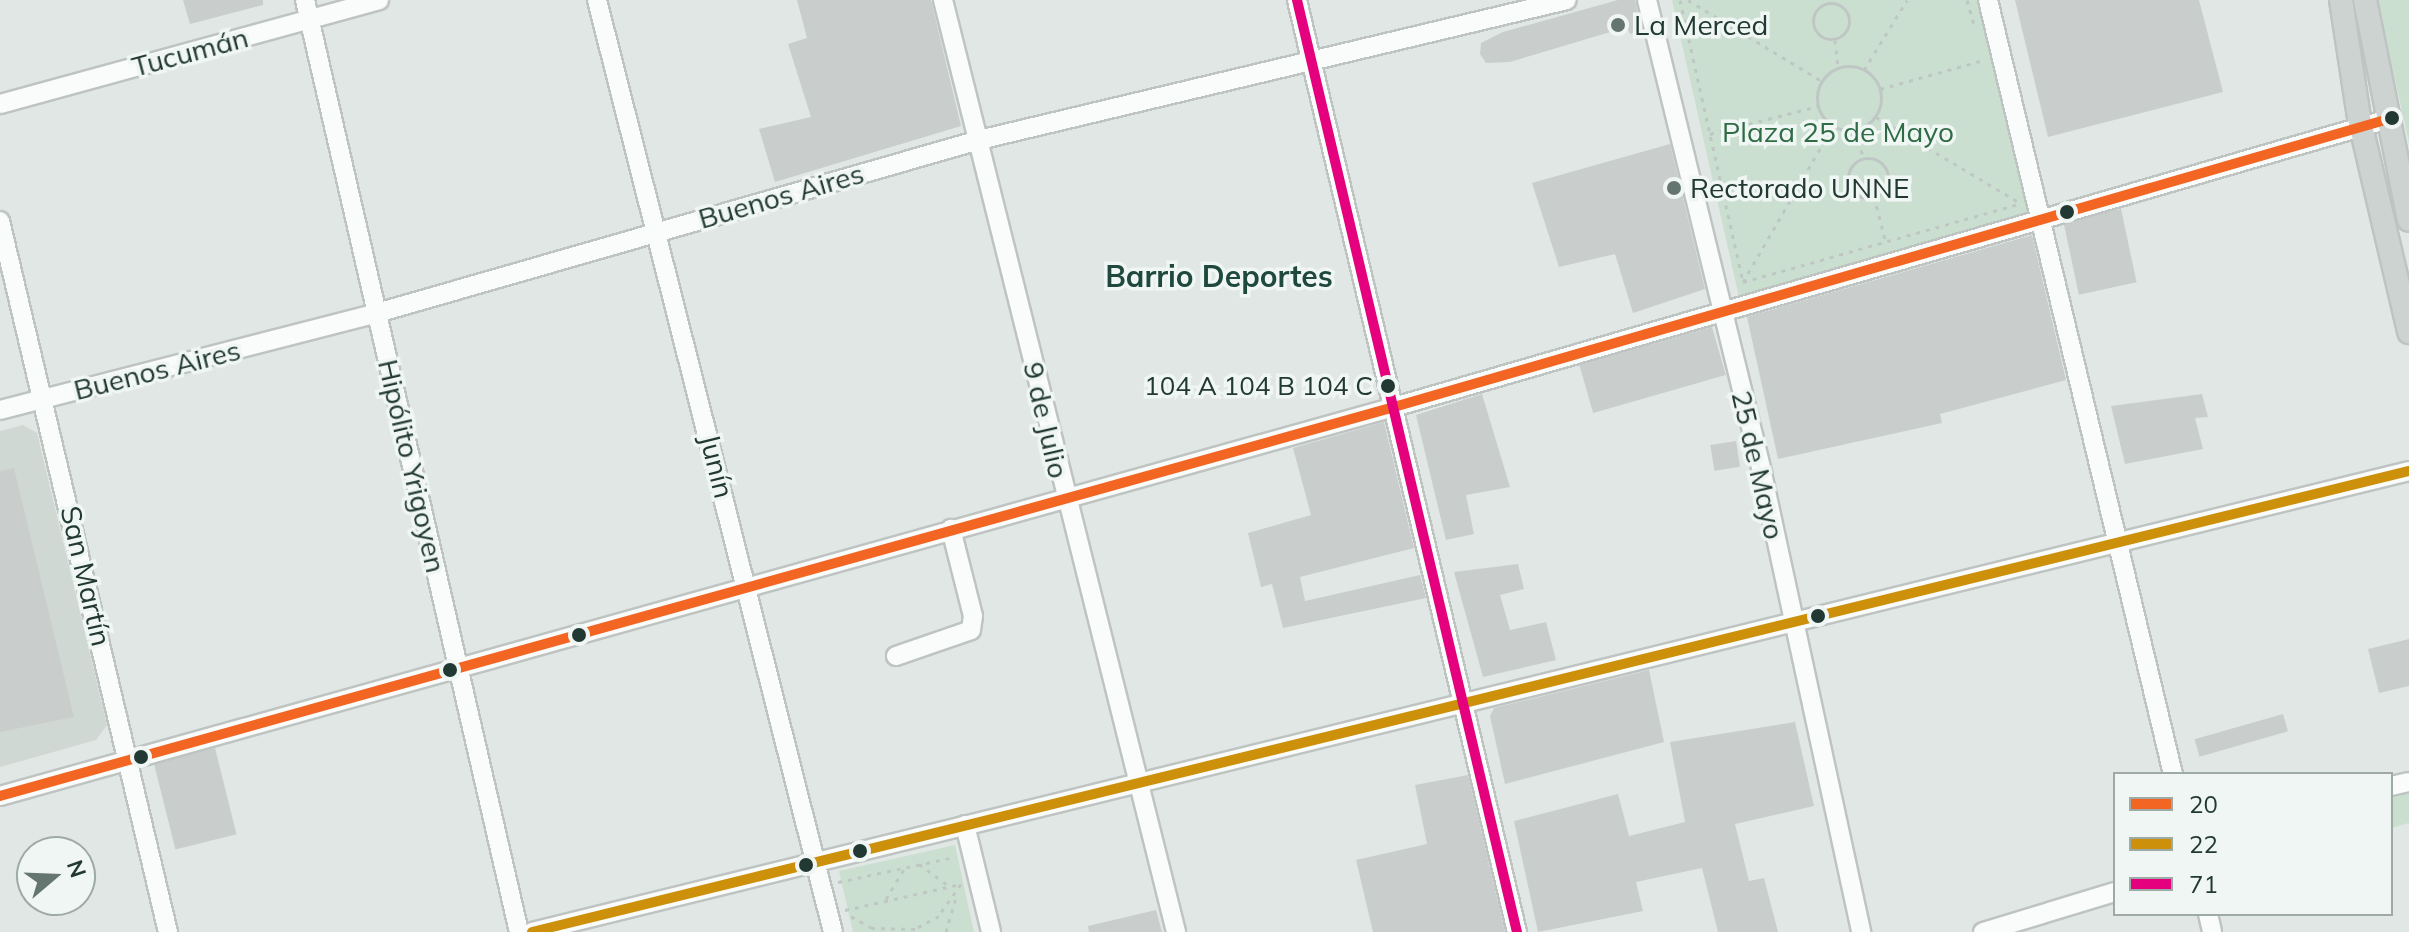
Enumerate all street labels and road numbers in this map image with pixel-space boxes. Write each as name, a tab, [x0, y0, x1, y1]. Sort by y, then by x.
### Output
street label: Tucumán	[128, 20, 252, 84]
street label: Buenos Aires	[694, 156, 868, 236]
street label: Buenos Aires	[70, 333, 244, 407]
street label: Hipólito Yrigoyen	[371, 356, 453, 576]
street label: 9 de Julio	[1016, 359, 1076, 481]
street label: 25 de Mayo	[1725, 387, 1791, 543]
street label: Junín	[693, 430, 741, 502]
street label: San Martín	[54, 503, 118, 649]

